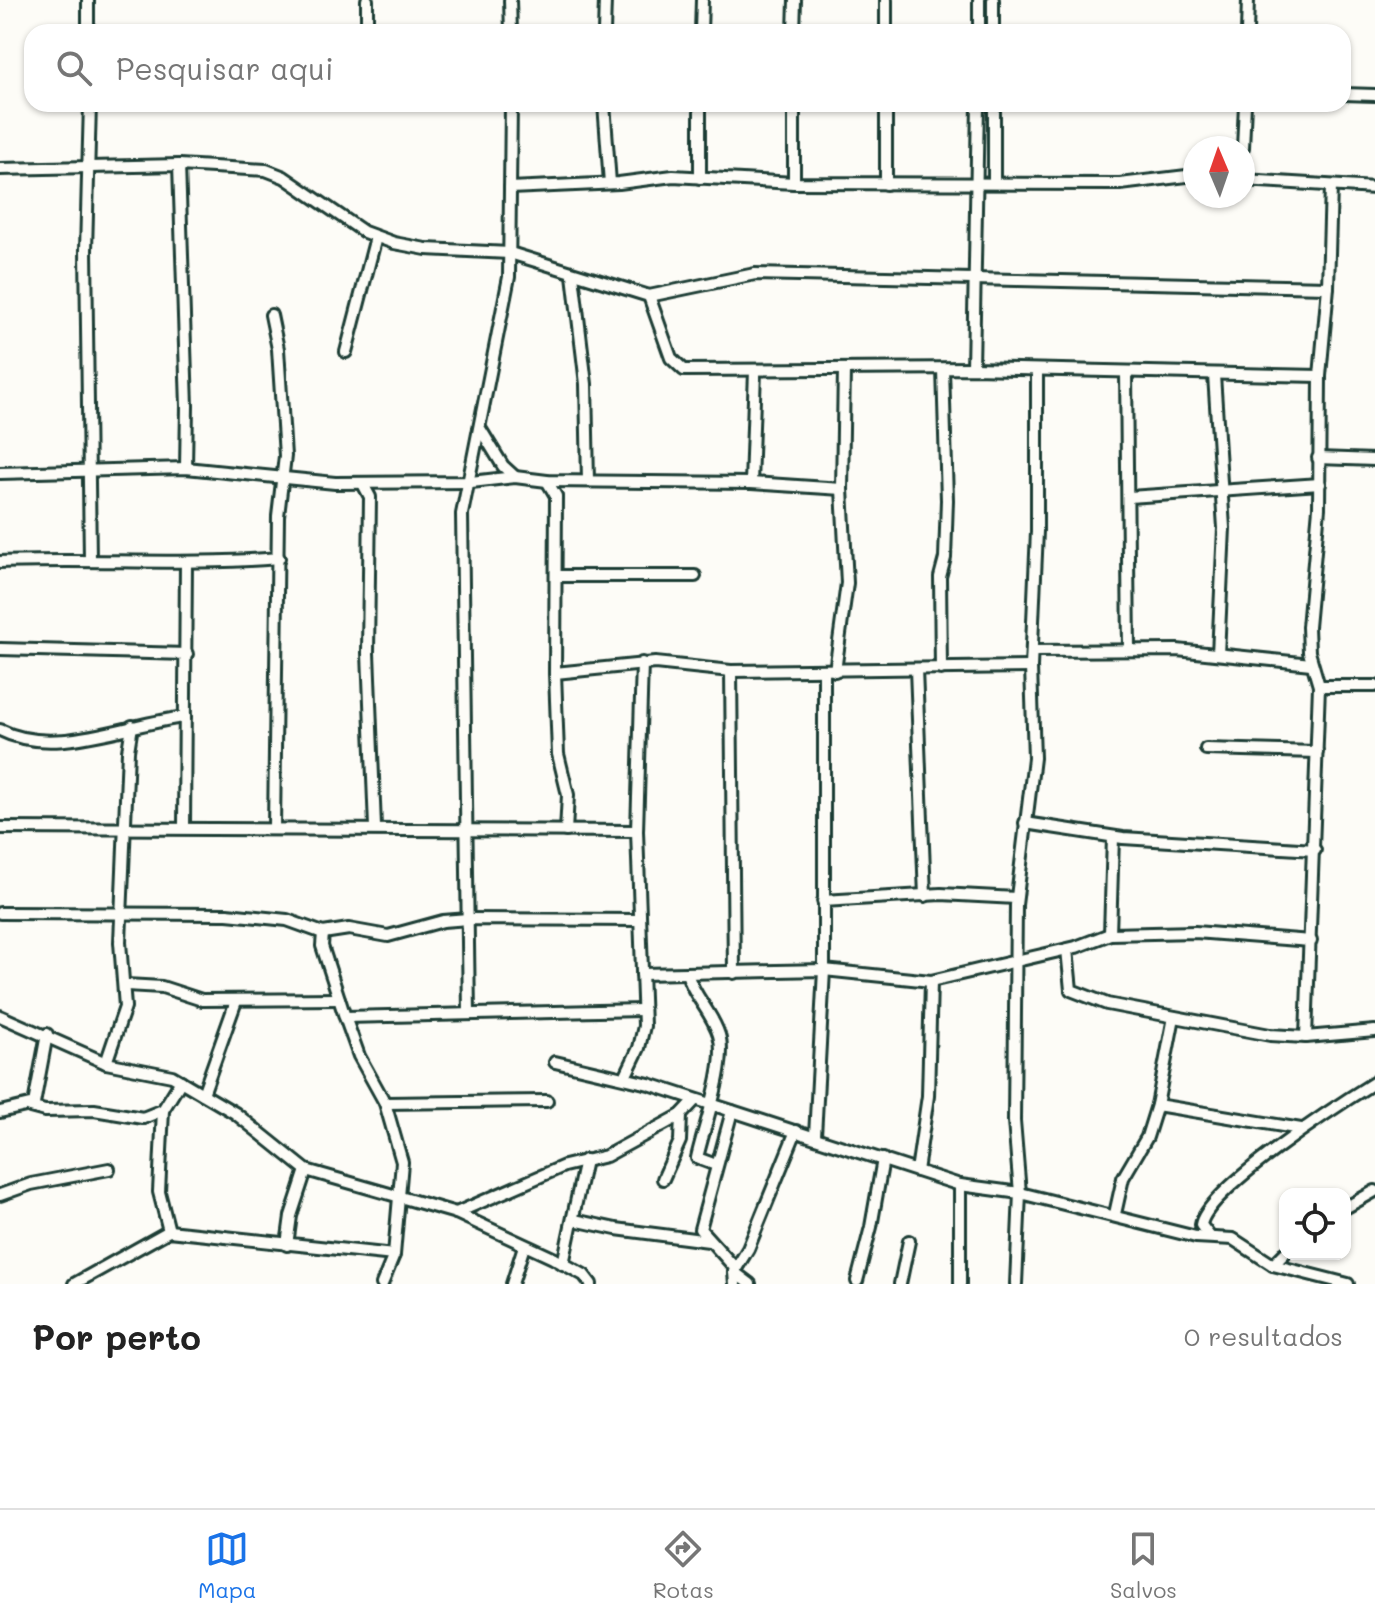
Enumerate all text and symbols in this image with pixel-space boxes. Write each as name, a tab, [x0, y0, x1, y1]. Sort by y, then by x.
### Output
search box	[24, 24, 1351, 112]
icon: search	[52, 46, 96, 90]
text: Pesquisar aqui	[116, 48, 334, 88]
north arrow	[1183, 136, 1255, 208]
map controls	[1279, 1188, 1351, 1260]
button: locate	[1279, 1188, 1351, 1260]
text: Por perto	[32, 1314, 201, 1359]
text: 0 resultados	[1184, 1319, 1343, 1353]
tab: Mapa	[198, 1527, 257, 1604]
tab: Rotas	[653, 1527, 714, 1604]
tab: Salvos	[1110, 1527, 1177, 1604]

